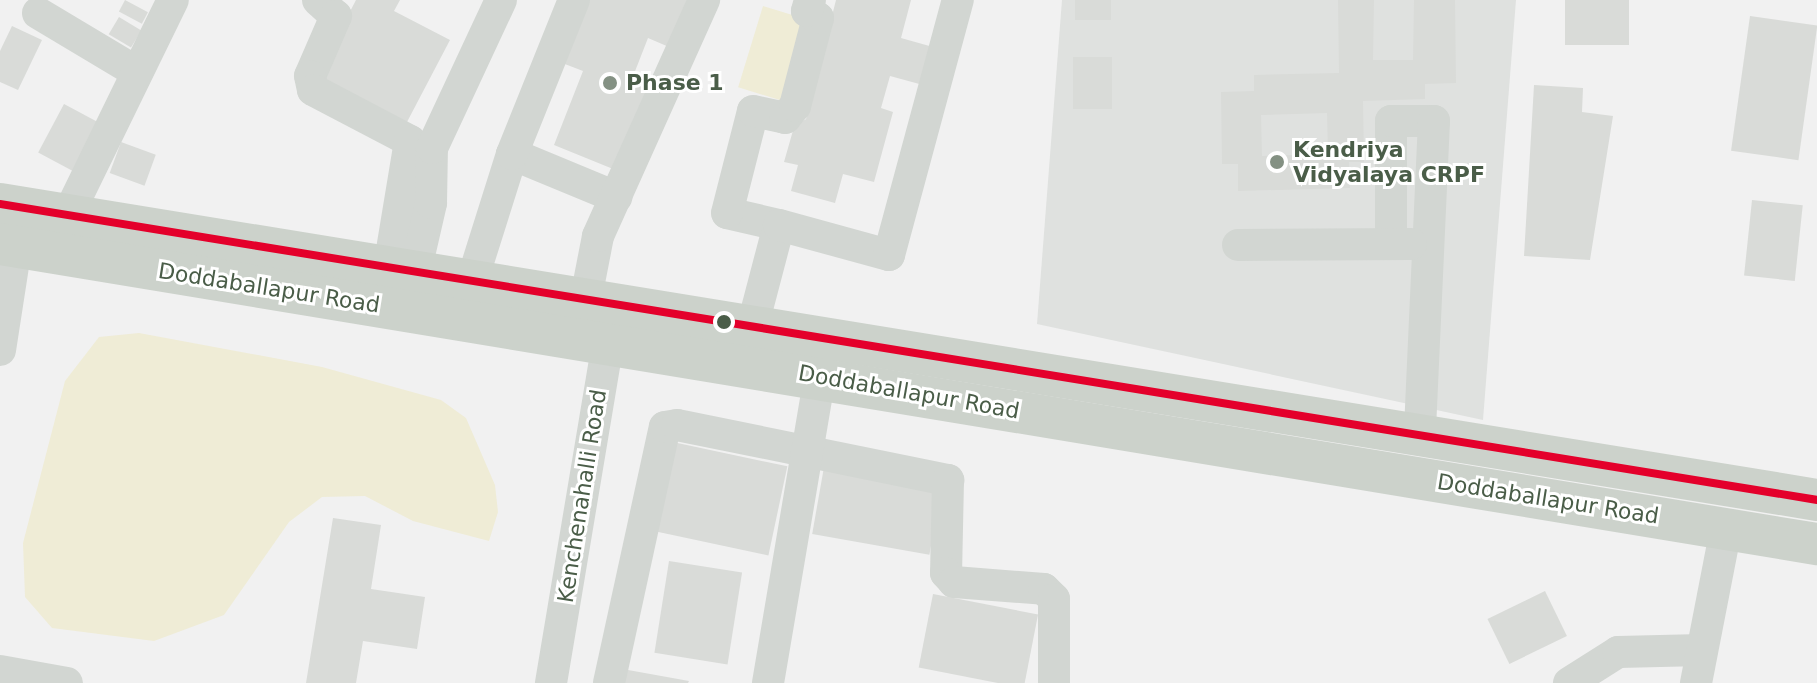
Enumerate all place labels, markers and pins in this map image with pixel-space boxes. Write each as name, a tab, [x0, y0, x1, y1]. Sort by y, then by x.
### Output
place label: Phase 1	[626, 70, 724, 96]
marker: Phase 1	[601, 74, 619, 92]
place label: Kendriya Vidyalaya CRPF	[1293, 136, 1485, 188]
marker: Kendriya Vidyalaya CRPF	[1268, 153, 1286, 171]
unlabelled marker	[716, 314, 732, 330]

